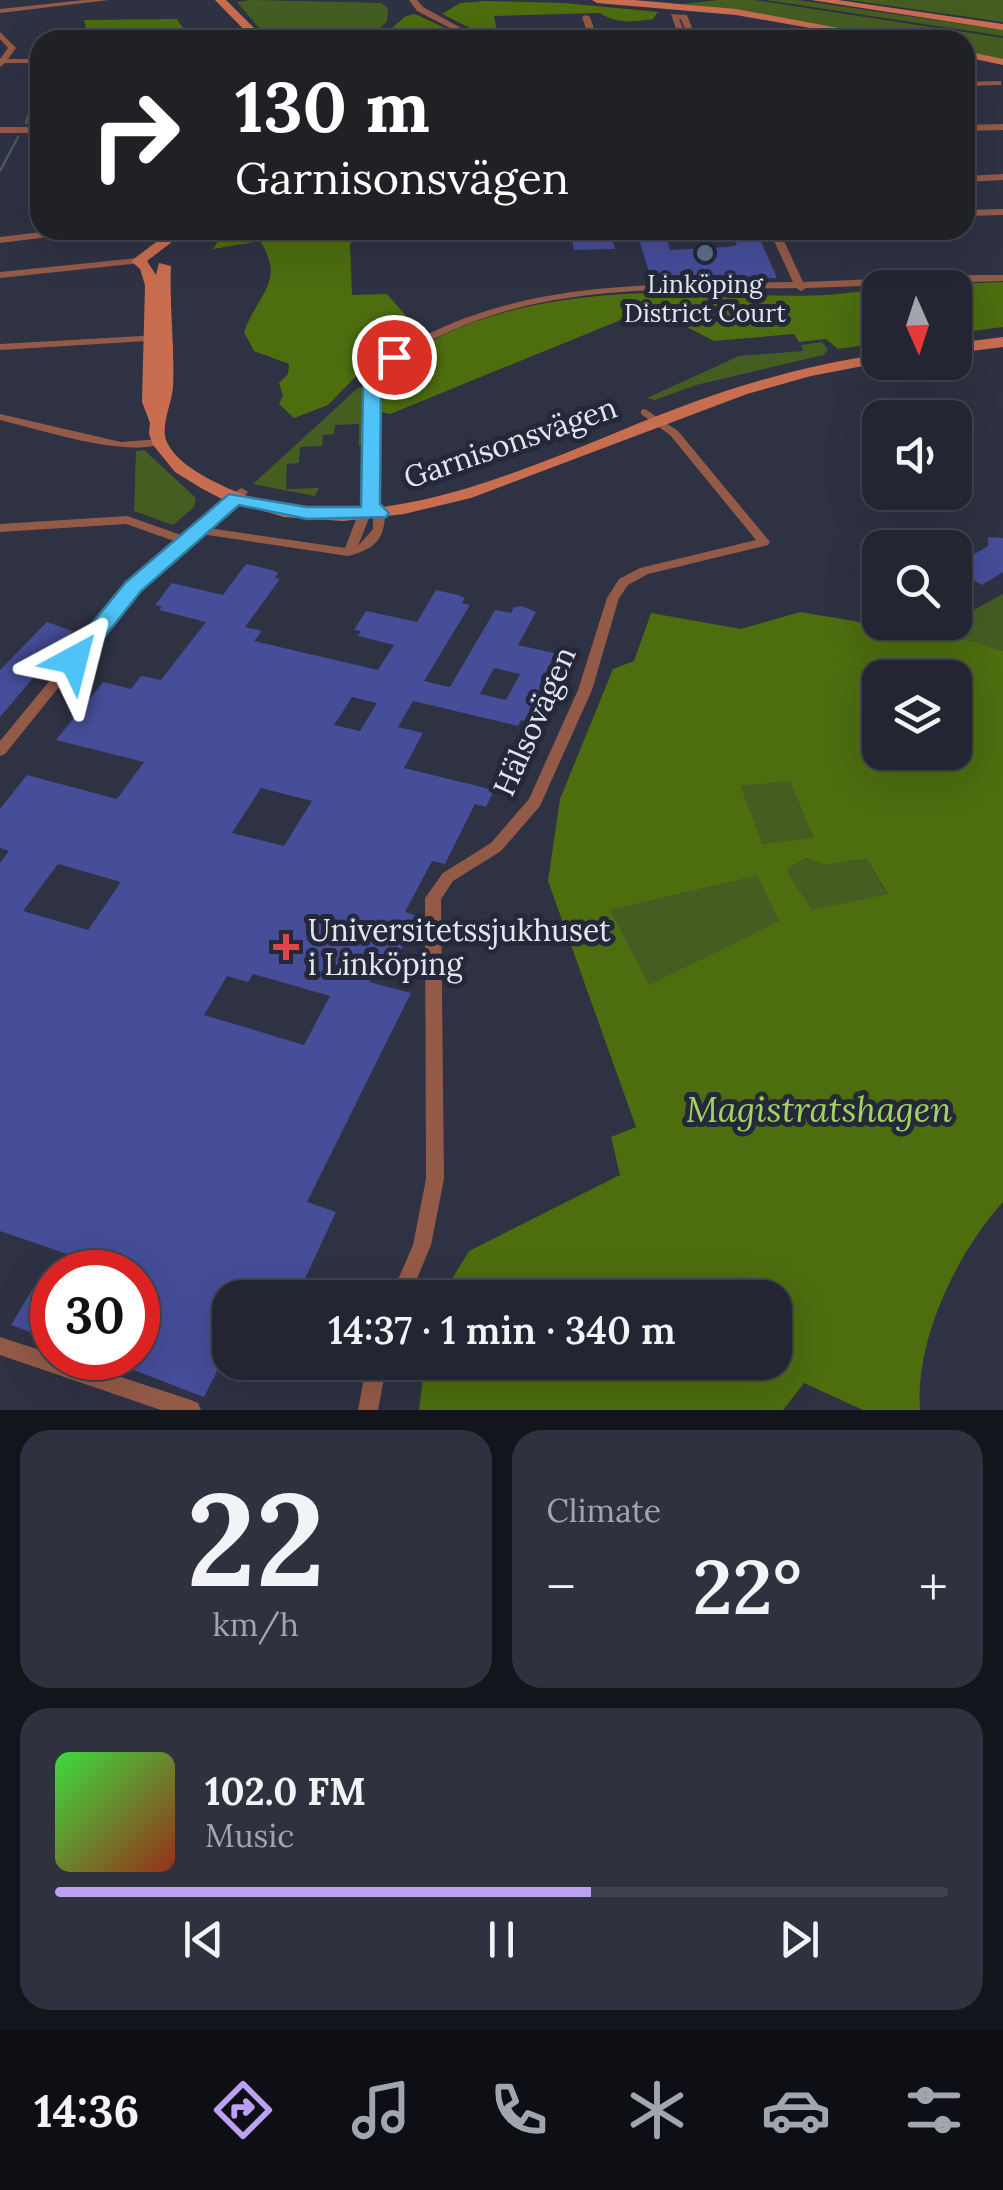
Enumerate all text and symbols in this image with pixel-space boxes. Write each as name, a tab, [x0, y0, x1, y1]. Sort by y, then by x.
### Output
text: 130 m	[235, 62, 430, 151]
icon: right	[70, 70, 200, 200]
text: Garnisonsvägen	[235, 149, 569, 206]
marker: Linköping District Court	[694, 242, 716, 264]
place label: Linköping District Court	[624, 268, 786, 329]
north arrow	[862, 270, 972, 380]
map controls	[862, 270, 972, 770]
pin	[352, 315, 437, 400]
icon: arrive	[367, 330, 422, 385]
street label: Garnisonsvägen	[399, 388, 622, 497]
button: sound	[862, 400, 972, 510]
button: search	[862, 530, 972, 640]
position arrow	[22, 608, 126, 712]
street label: Hälsovägen	[484, 640, 585, 802]
button: layers	[862, 660, 972, 770]
place label: Universitetssjukhuset i Linköping	[308, 911, 611, 984]
marker: Universitetssjukhuset i Linköping	[273, 934, 299, 960]
park label: Magistratshagen	[686, 1087, 952, 1132]
speed limit sign: 30	[30, 1250, 160, 1380]
text: 14:37 · 1 min · 340 m	[328, 1306, 676, 1354]
text: 22	[186, 1455, 325, 1622]
text: Climate	[547, 1490, 661, 1531]
text: 22°	[693, 1539, 802, 1635]
text: −	[547, 1552, 576, 1622]
text: +	[919, 1552, 948, 1622]
text: km/h	[213, 1604, 299, 1645]
text: 102.0 FM	[205, 1767, 366, 1815]
text: Music	[205, 1815, 294, 1856]
icon: previous	[176, 1912, 231, 1967]
icon: pause	[474, 1912, 529, 1967]
icon: next	[772, 1912, 827, 1967]
icon: directions	[208, 2075, 278, 2145]
icon: music	[346, 2075, 416, 2145]
icon: phone	[484, 2075, 554, 2145]
icon: climate	[622, 2075, 692, 2145]
icon: car	[761, 2075, 831, 2145]
icon: filters	[899, 2075, 969, 2145]
text: 14:36	[34, 2082, 139, 2139]

